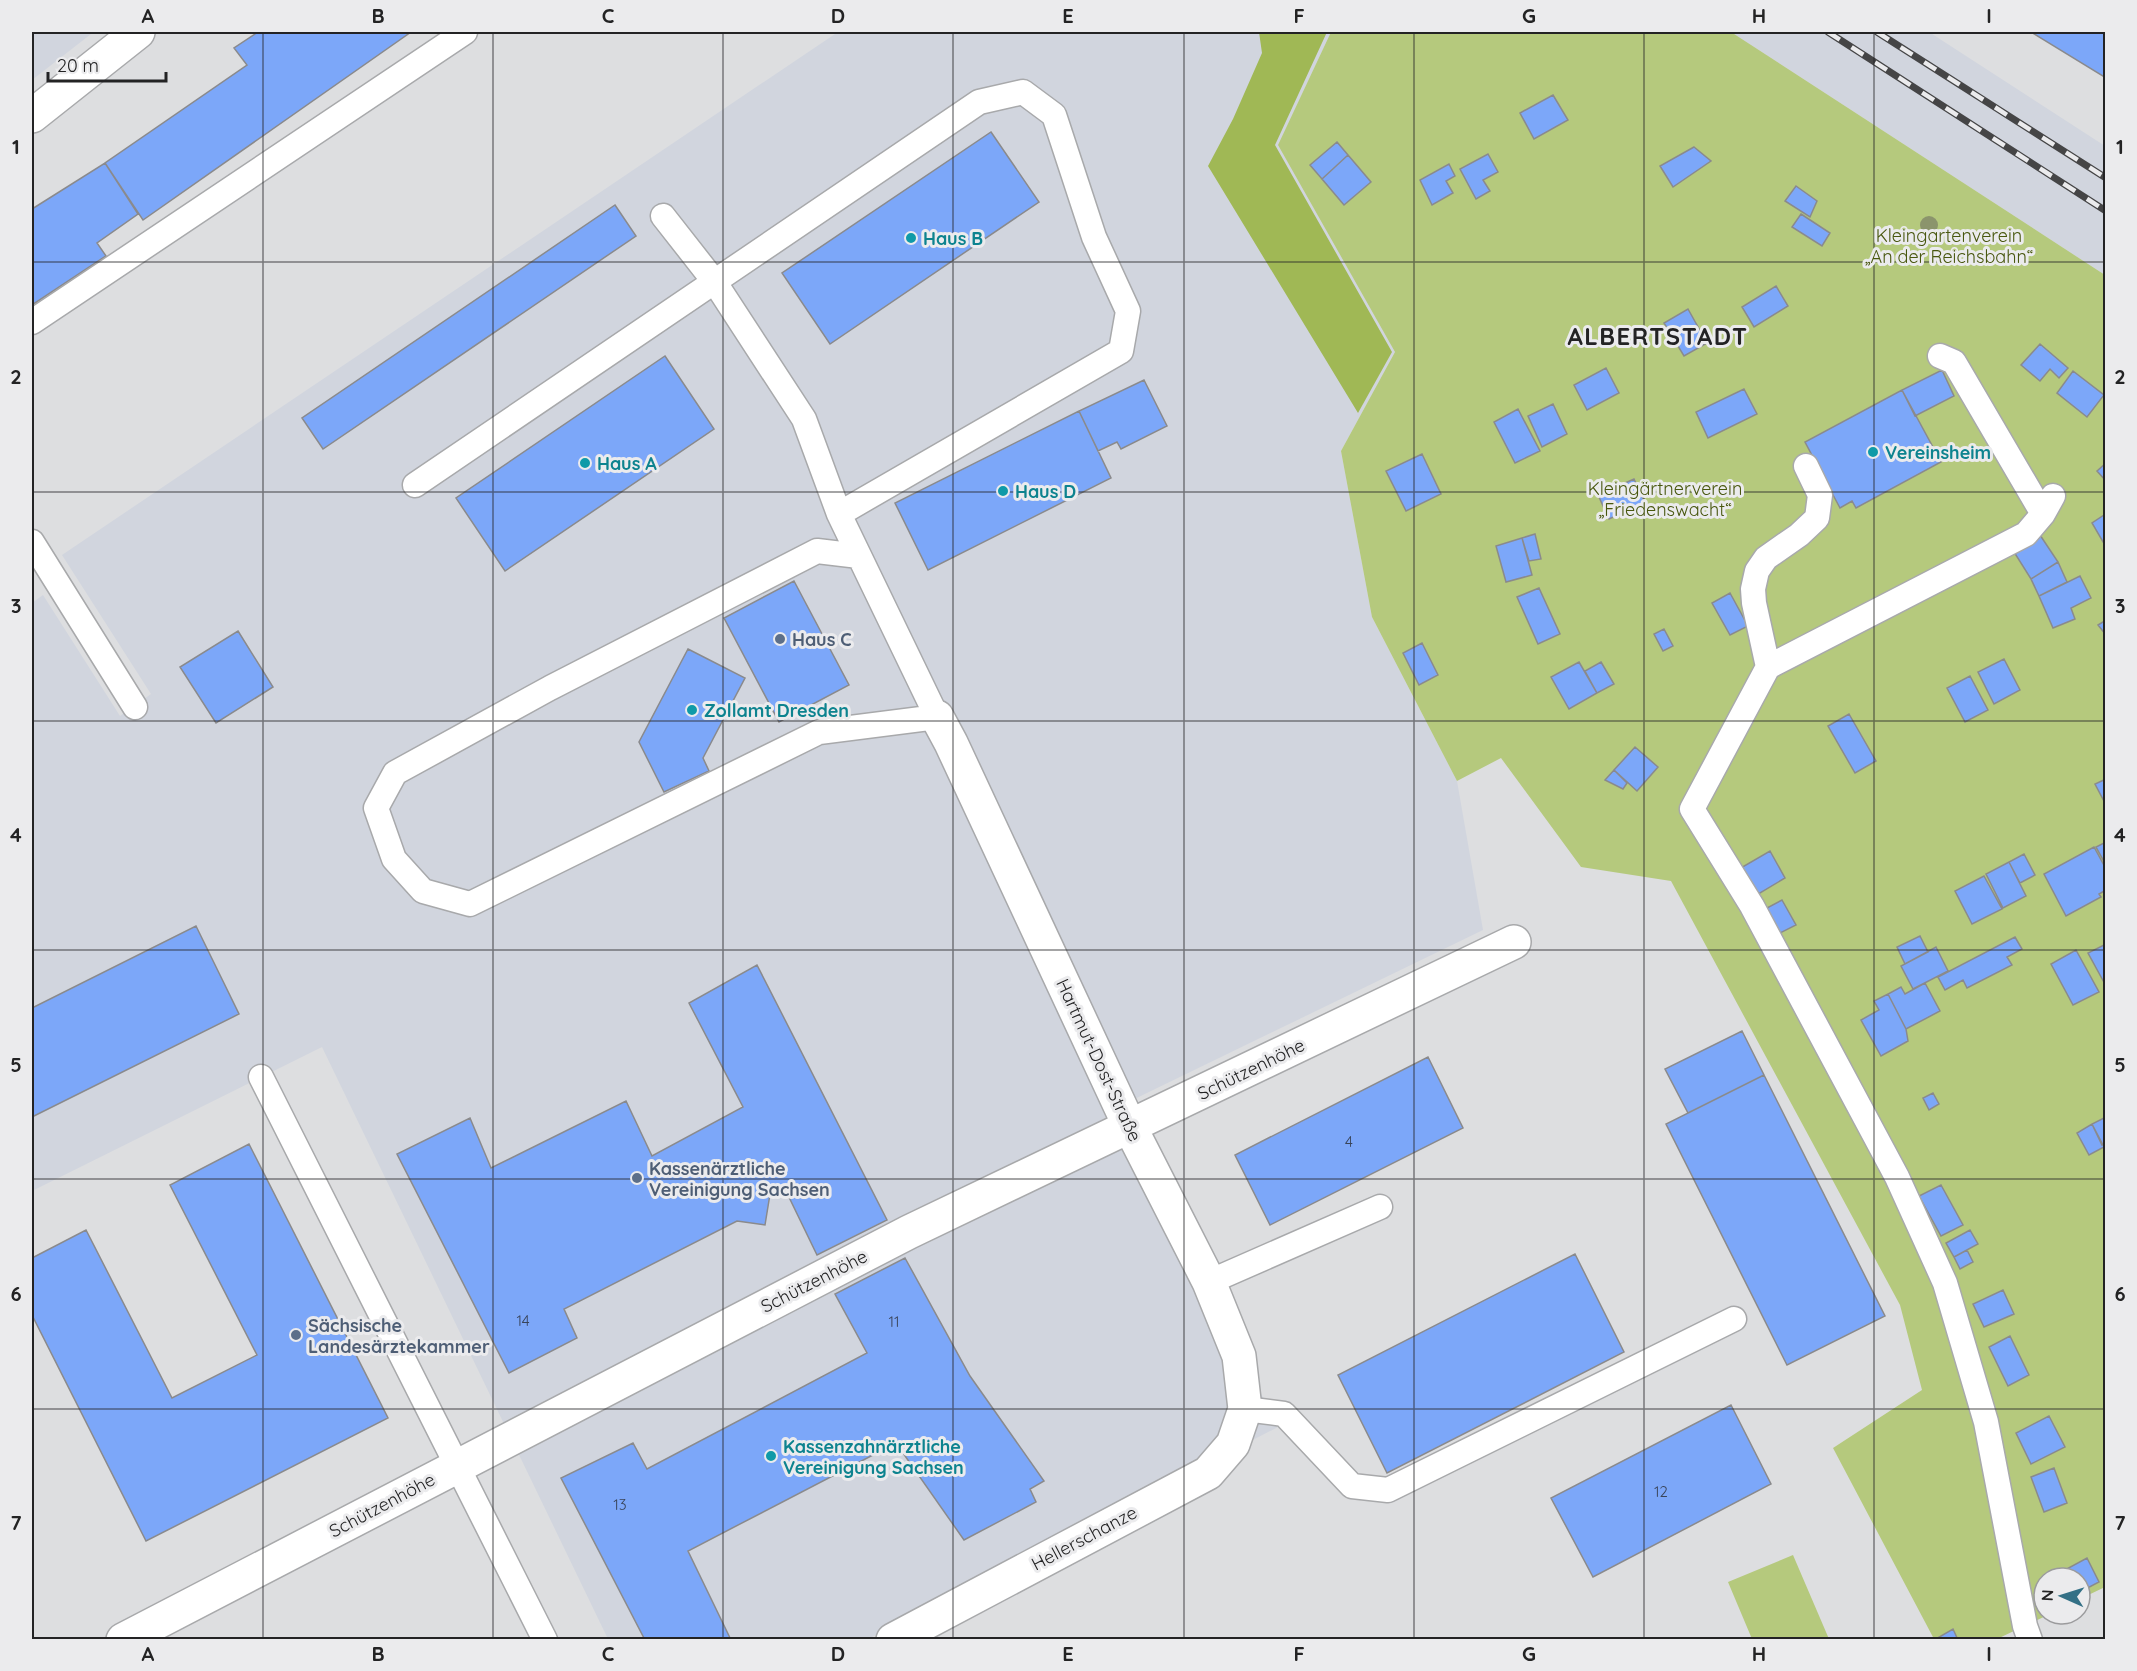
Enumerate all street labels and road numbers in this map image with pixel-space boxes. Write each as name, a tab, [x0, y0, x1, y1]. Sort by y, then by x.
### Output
street label: Hartmut-Dost-Straße	[1051, 975, 1147, 1145]
street label: Schützenhöhe	[1194, 1033, 1308, 1105]
street label: Schützenhöhe	[757, 1244, 871, 1318]
street label: Schützenhöhe	[325, 1467, 439, 1543]
street label: Hellerschanze	[1027, 1501, 1141, 1575]

